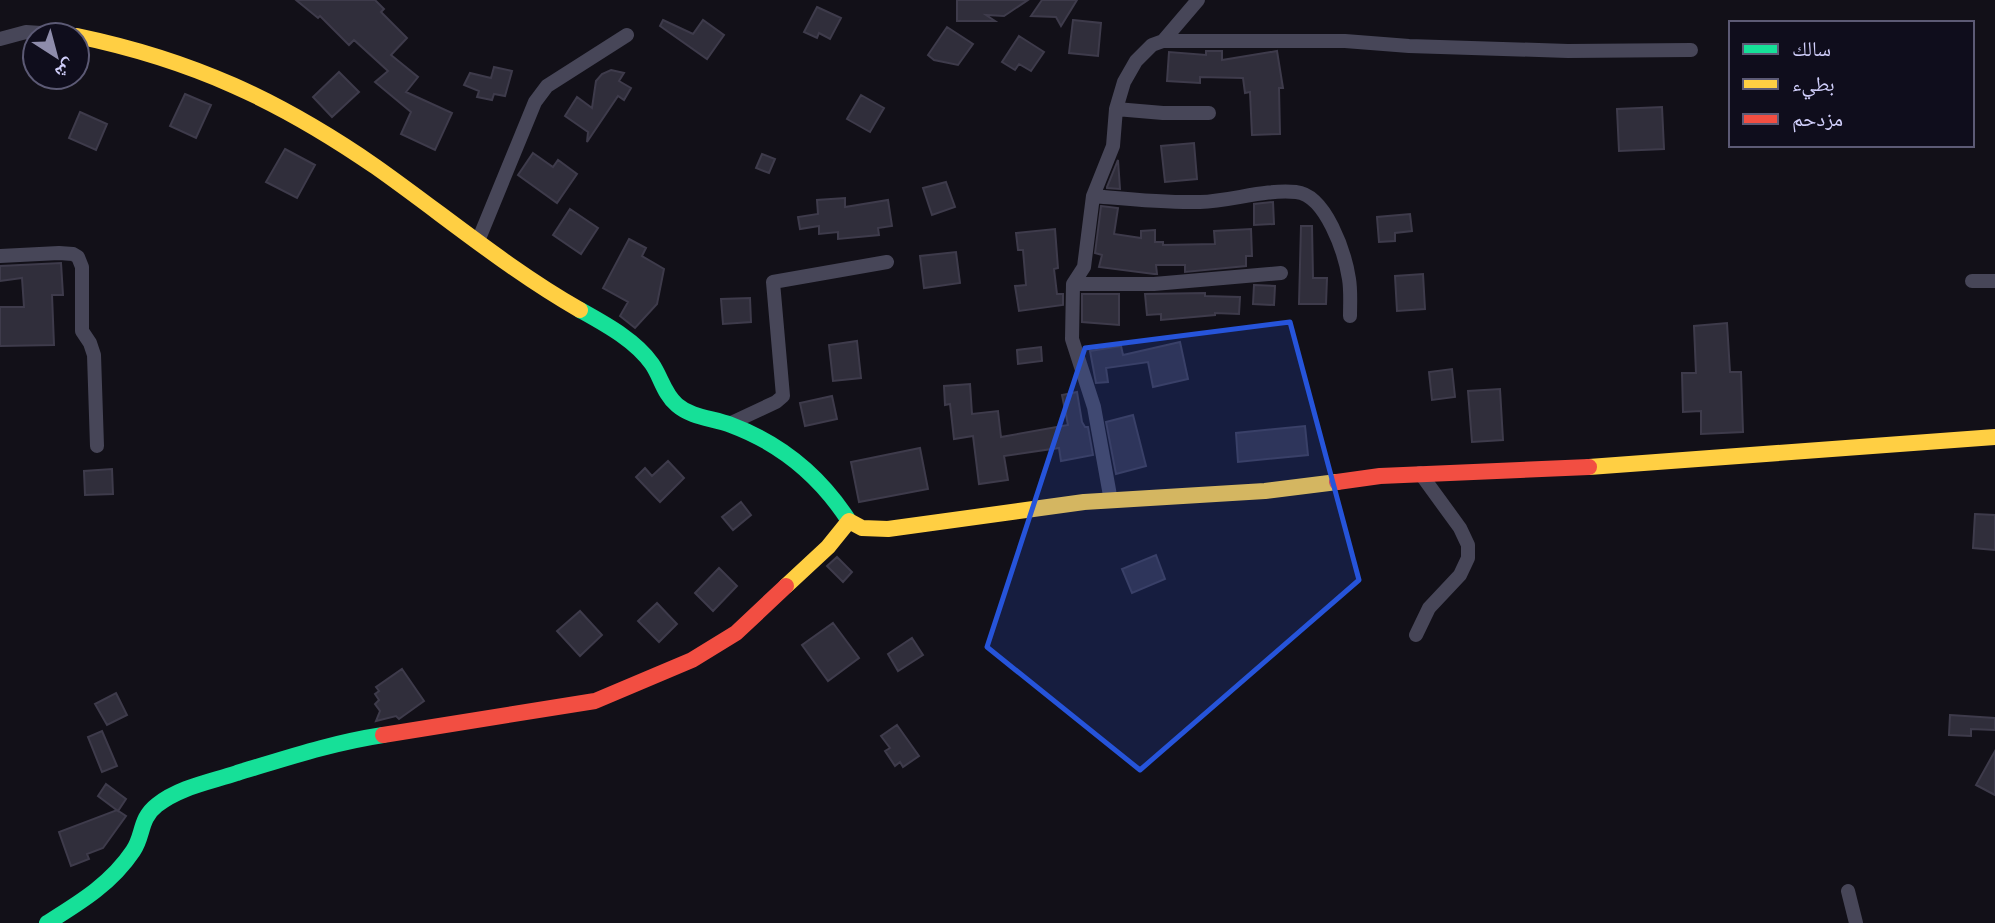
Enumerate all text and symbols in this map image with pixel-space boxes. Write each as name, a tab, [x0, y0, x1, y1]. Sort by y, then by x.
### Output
north arrow	[21, 21, 91, 91]
legend	[1729, 21, 1974, 147]
text: سالك	[1792, 36, 1831, 62]
text: ش	[51, 54, 81, 85]
text: بطيء	[1792, 71, 1835, 100]
text: مزدحم	[1792, 106, 1843, 133]

